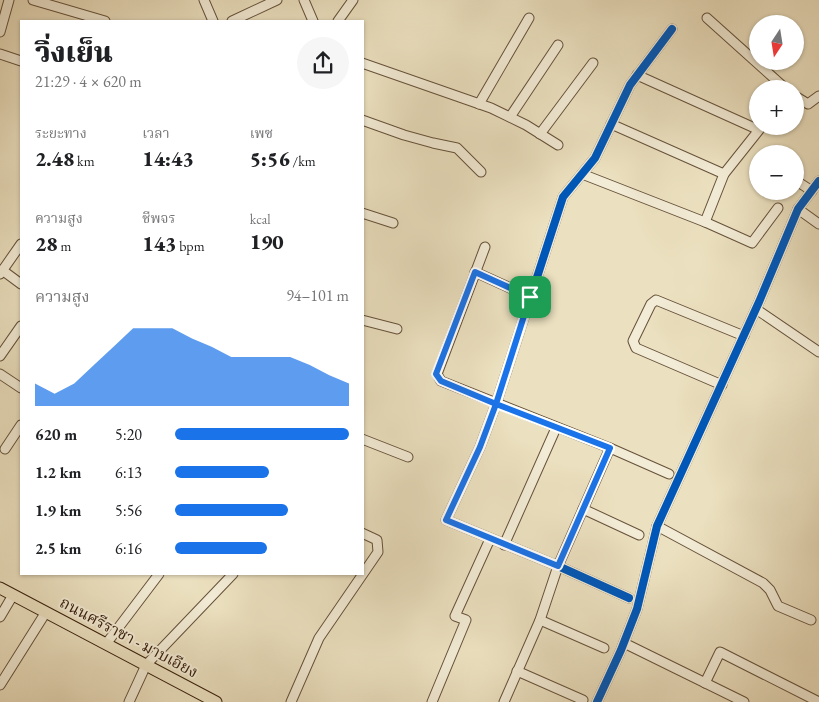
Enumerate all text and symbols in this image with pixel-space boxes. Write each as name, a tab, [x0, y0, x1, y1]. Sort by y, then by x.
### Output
north arrow	[749, 15, 804, 70]
map controls	[749, 15, 804, 200]
text: วิ่งเย็น	[35, 34, 113, 70]
button: share	[297, 37, 349, 89]
text: 21:29 · 4 × 620 m	[35, 71, 142, 92]
button: +	[749, 80, 804, 135]
text: ระยะทาง	[35, 124, 87, 142]
text: เวลา	[142, 124, 170, 142]
text: เพซ	[250, 124, 273, 142]
text: 2.48	[35, 145, 74, 172]
text: 14:43	[142, 145, 194, 172]
text: 5:56	[250, 145, 290, 172]
button: −	[749, 145, 804, 200]
text: km	[74, 152, 95, 170]
text: /km	[290, 152, 316, 170]
text: ความสูง	[35, 209, 83, 227]
text: ชีพจร	[142, 209, 176, 227]
text: kcal	[250, 210, 271, 228]
text: 190	[250, 228, 284, 255]
text: 28	[35, 230, 58, 257]
text: 143	[142, 230, 176, 257]
text: m	[58, 237, 71, 255]
text: bpm	[176, 237, 205, 255]
pin	[509, 276, 551, 318]
icon: arrive	[516, 283, 544, 311]
text: 94–101 m	[286, 285, 349, 306]
text: ความสูง	[35, 286, 90, 307]
text: 620 m	[35, 424, 77, 445]
text: 5:20	[115, 424, 142, 445]
text: 1.2 km	[35, 462, 81, 483]
text: 6:13	[115, 462, 142, 483]
text: 1.9 km	[35, 500, 81, 521]
text: 5:56	[115, 500, 142, 521]
text: 2.5 km	[35, 538, 81, 559]
text: 6:16	[115, 538, 142, 559]
street label: ถนนศรีราชา - มาบเอียง	[56, 592, 202, 682]

